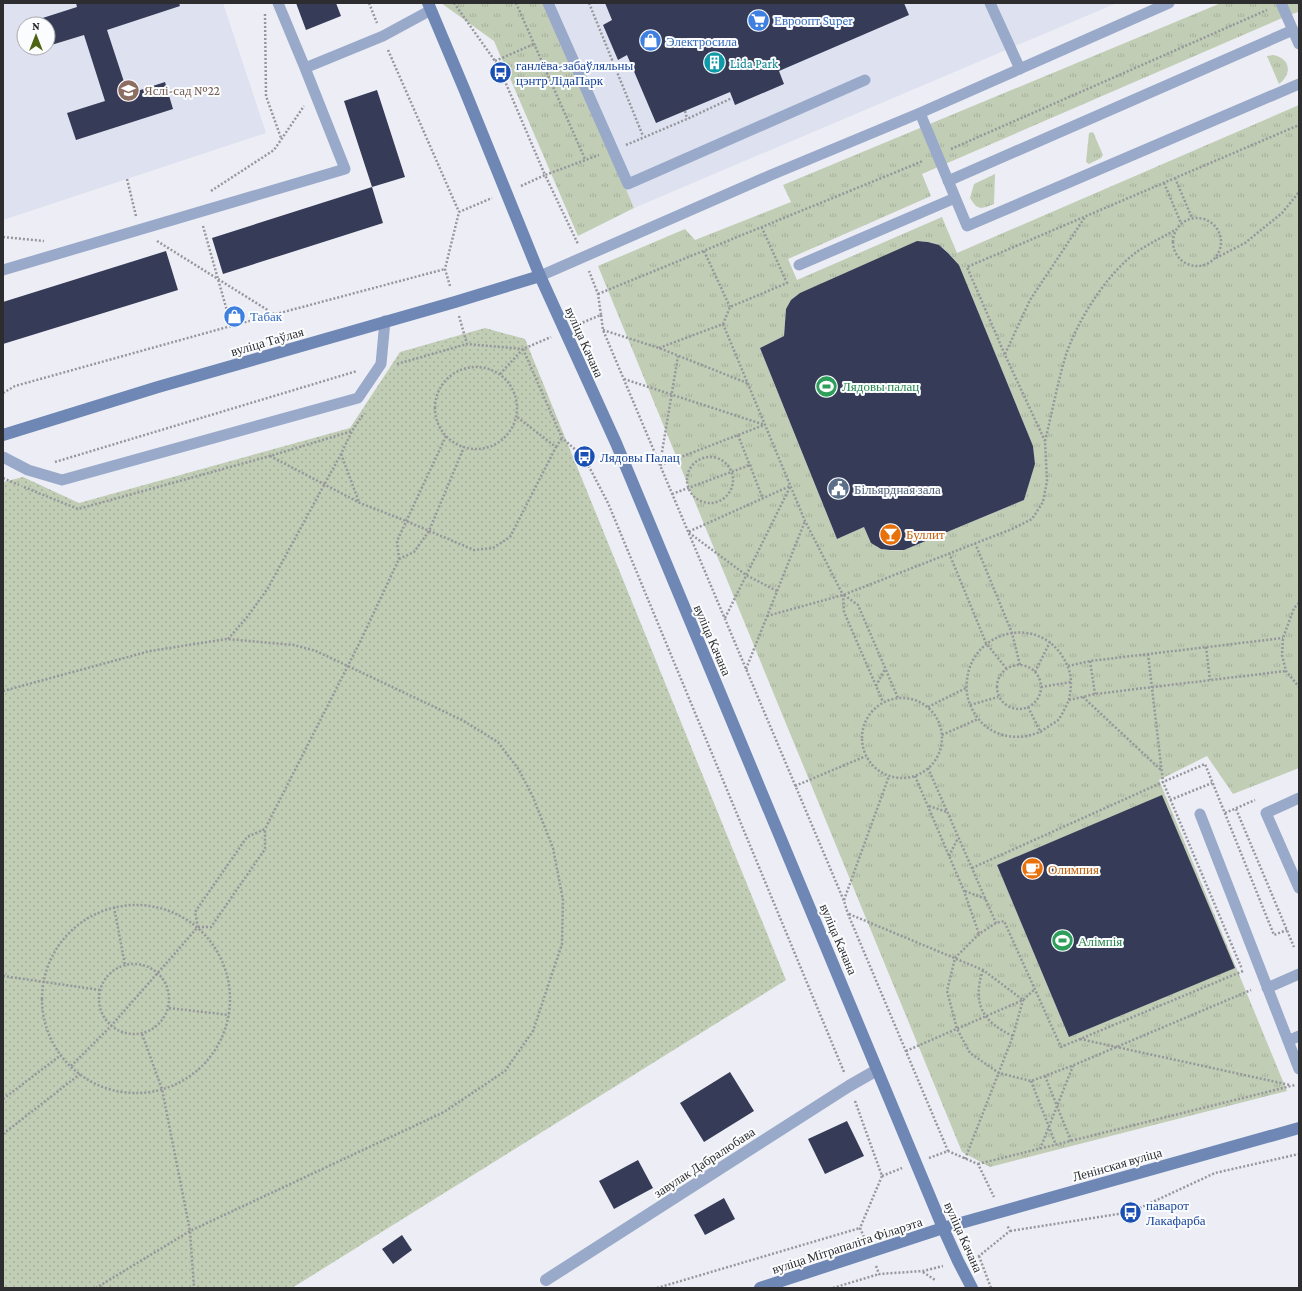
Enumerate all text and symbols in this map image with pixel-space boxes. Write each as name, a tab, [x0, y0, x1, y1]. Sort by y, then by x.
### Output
supermarket icon: Евроопт Super	[745, 7, 771, 33]
place label: Евроопт Super	[774, 13, 853, 28]
north arrow	[16, 16, 56, 56]
text: N	[32, 20, 40, 32]
shop icon: Электросила	[637, 28, 663, 54]
place label: Электросила	[666, 34, 737, 49]
building icon: Lida Park	[701, 50, 727, 76]
place label: Lida Park	[730, 56, 779, 71]
place label: ганлёва-забаўляльны цэнтр ЛідаПарк	[516, 58, 633, 88]
bus stop icon: ганлёва-забаўляльны цэнтр ЛідаПарк	[488, 59, 514, 85]
school or university icon: Яслі-сад №22	[115, 77, 141, 103]
place label: Яслі-сад №22	[144, 83, 220, 98]
shop icon: Табак	[222, 303, 248, 329]
street label: вуліца Качана	[562, 305, 607, 380]
place label: Табак	[250, 309, 283, 324]
street label: вуліца Таўлая	[229, 324, 305, 359]
sports icon: Лядовы палац	[814, 373, 840, 399]
place label: Лядовы палац	[842, 379, 919, 394]
bus stop icon: Лядовы Палац	[571, 444, 597, 470]
place label: Лядовы Палац	[600, 450, 680, 465]
public building icon: Більярдная зала	[825, 476, 851, 502]
place label: Більярдная зала	[854, 482, 941, 497]
bar icon: Буллит	[878, 521, 904, 547]
place label: Буллит	[906, 527, 945, 542]
street label: вуліца Качана	[691, 602, 734, 678]
cafe icon: Олимпия	[1019, 856, 1045, 882]
place label: Олимпия	[1048, 862, 1099, 877]
street label: вуліца Качана	[817, 901, 860, 977]
sports icon: Алімпія	[1049, 928, 1075, 954]
place label: Алімпія	[1078, 934, 1122, 949]
street label: завулак Дабралюбава	[651, 1124, 758, 1201]
street label: Ленінская вуліца	[1071, 1144, 1164, 1184]
place label: паварот Лакафарба	[1146, 1198, 1206, 1228]
bus stop icon: паварот Лакафарба	[1118, 1199, 1144, 1225]
street label: вуліца Качана	[941, 1200, 986, 1275]
street label: вуліца Мітрапаліта Філарэта	[770, 1214, 924, 1277]

